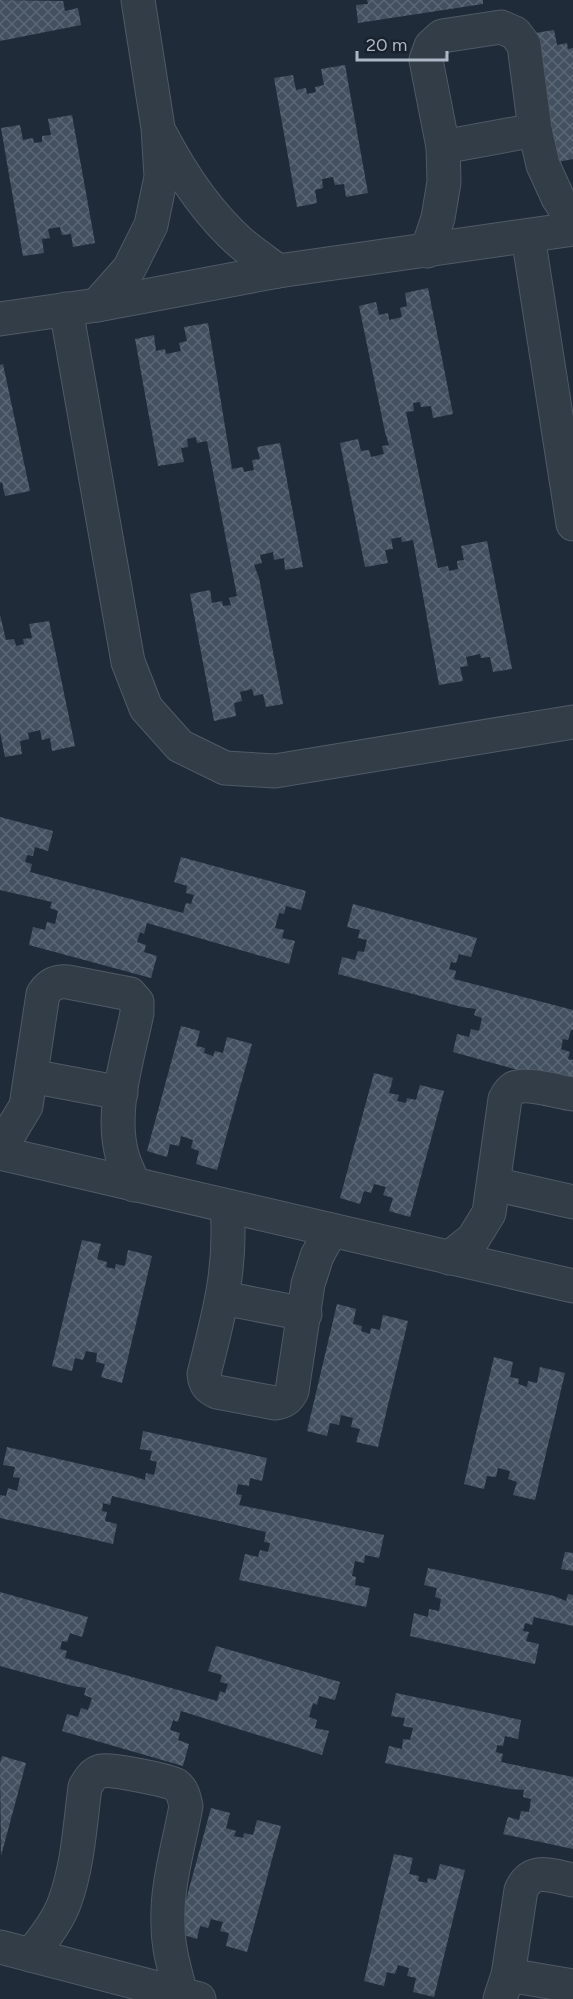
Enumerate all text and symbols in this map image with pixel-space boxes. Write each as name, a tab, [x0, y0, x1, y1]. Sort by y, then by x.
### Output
scale bar	[357, 24, 447, 62]
text: 20 m	[366, 34, 407, 56]

